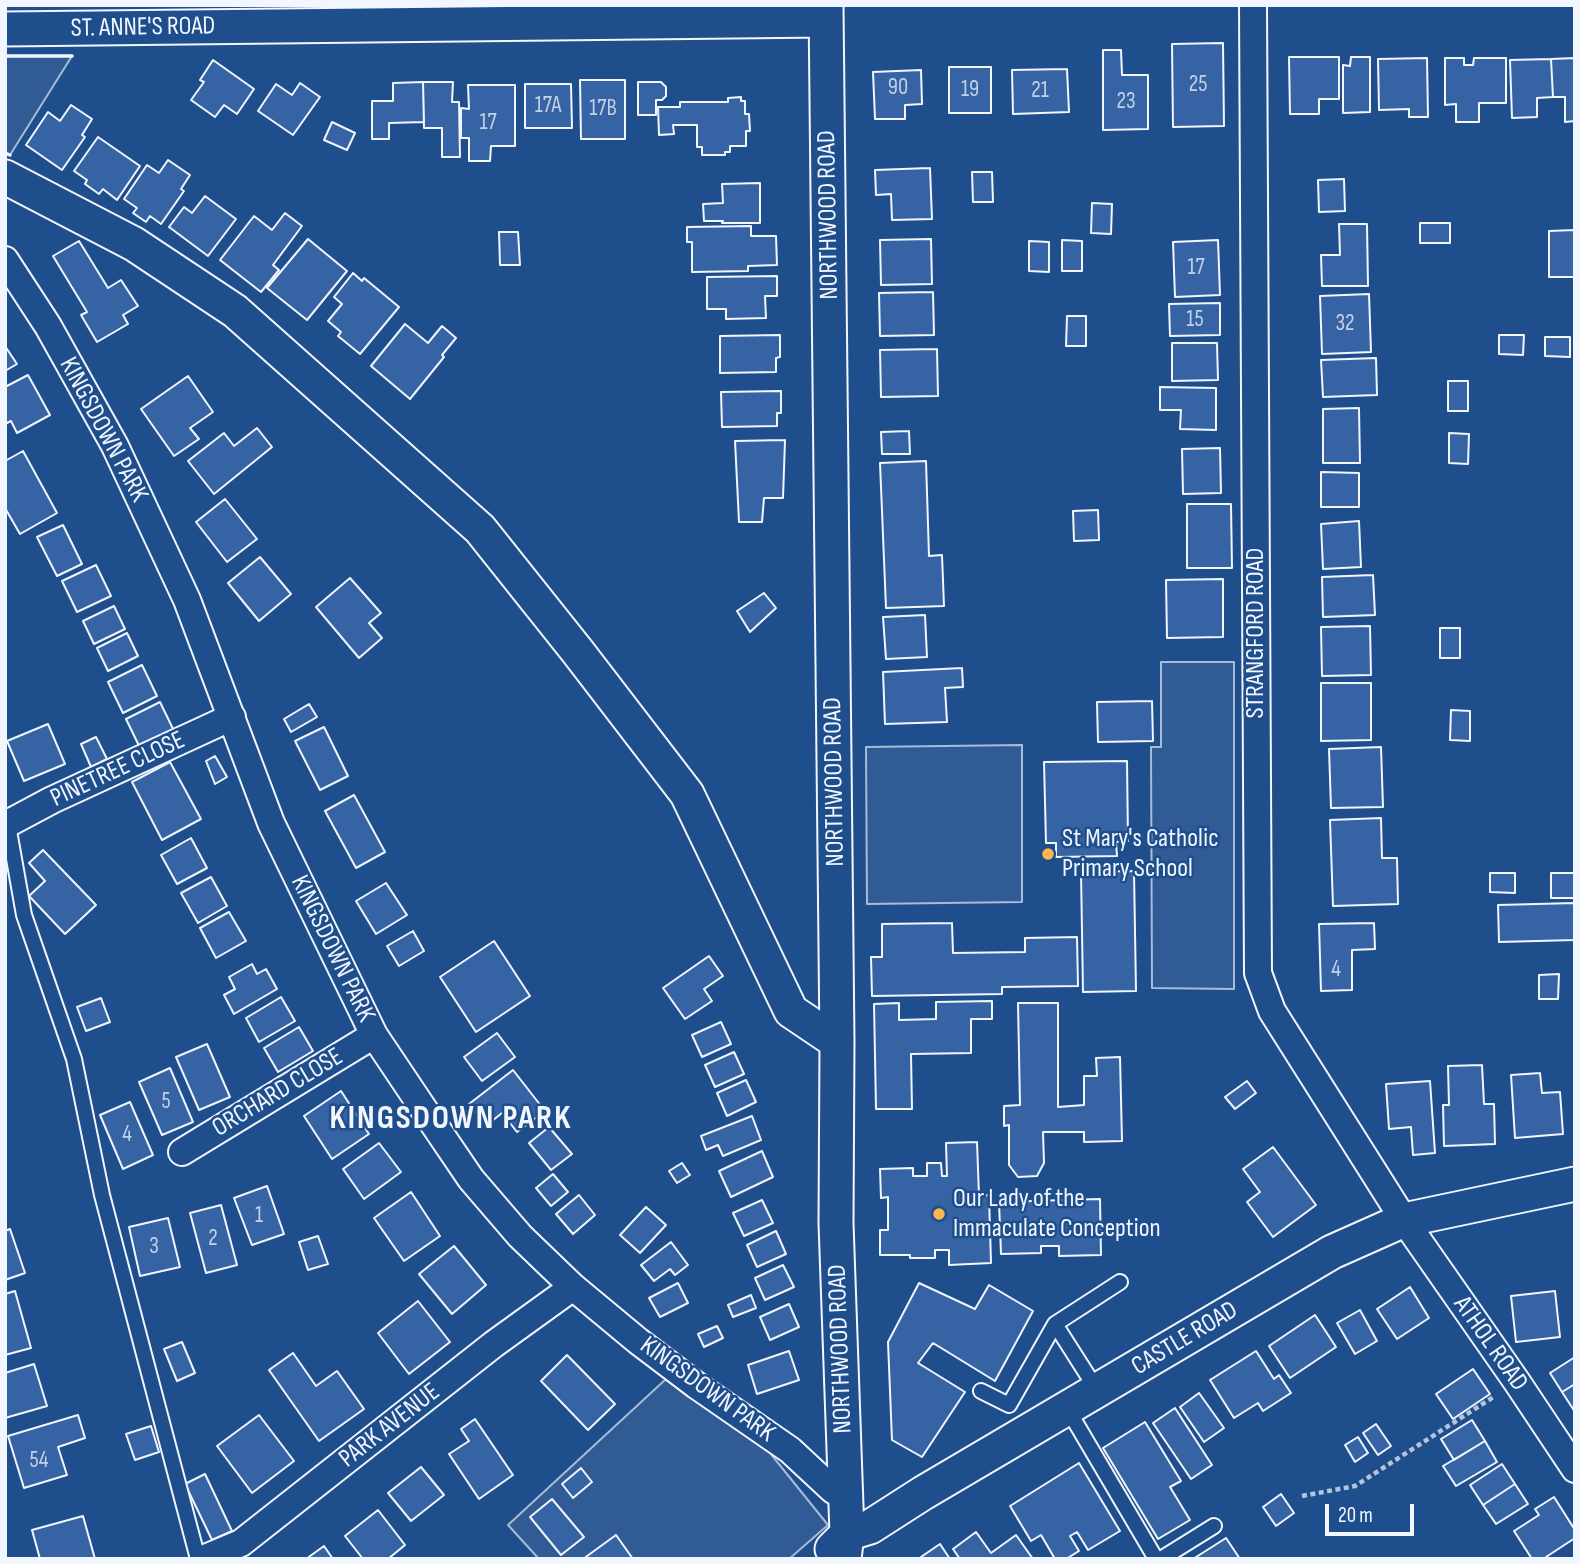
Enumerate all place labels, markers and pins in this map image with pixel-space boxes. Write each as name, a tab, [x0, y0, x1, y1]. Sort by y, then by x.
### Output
place label: St Mary's Catholic Primary School	[1062, 823, 1219, 884]
marker: St Mary's Catholic Primary School	[1040, 846, 1056, 862]
place label: Our Lady of the Immaculate Conception	[953, 1183, 1161, 1244]
marker: Our Lady of the Immaculate Conception	[931, 1206, 947, 1222]

